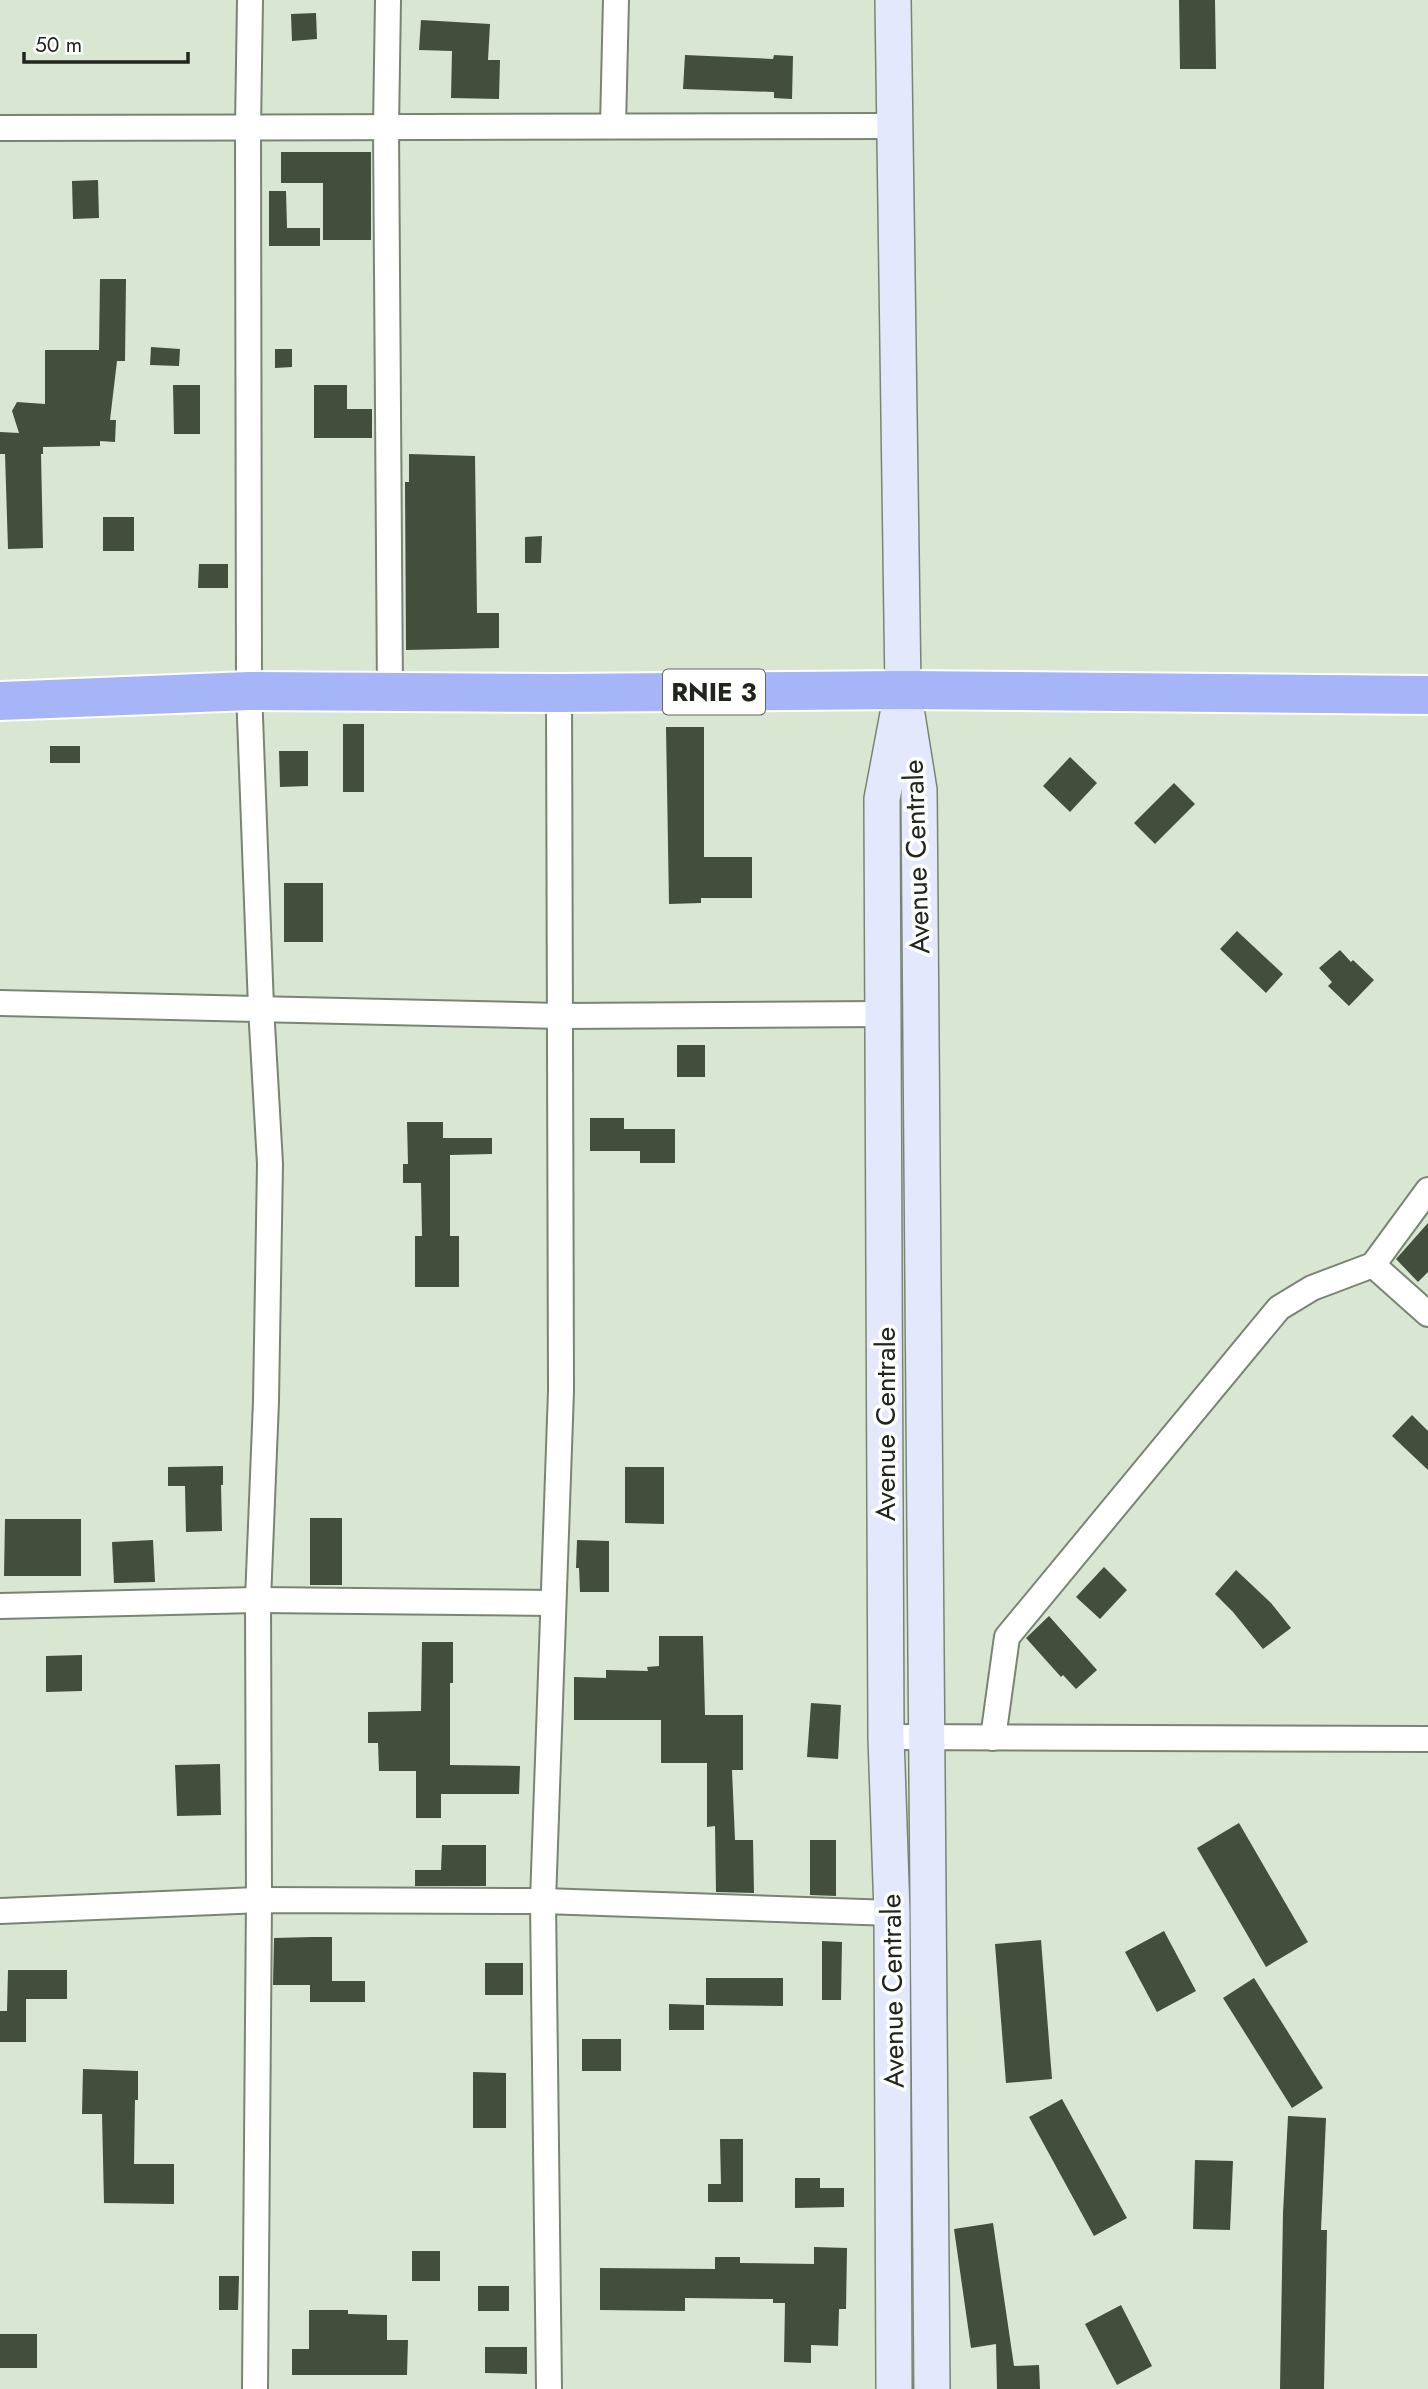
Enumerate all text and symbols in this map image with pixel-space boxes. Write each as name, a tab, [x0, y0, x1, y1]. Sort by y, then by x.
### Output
scale bar	[24, 21, 189, 65]
text: 50 m	[35, 30, 82, 60]
road number: RNIE 3	[663, 670, 765, 714]
street label: Avenue Centrale	[893, 759, 940, 955]
street label: Avenue Centrale	[865, 1327, 906, 1521]
street label: Avenue Centrale	[870, 1893, 915, 2089]

